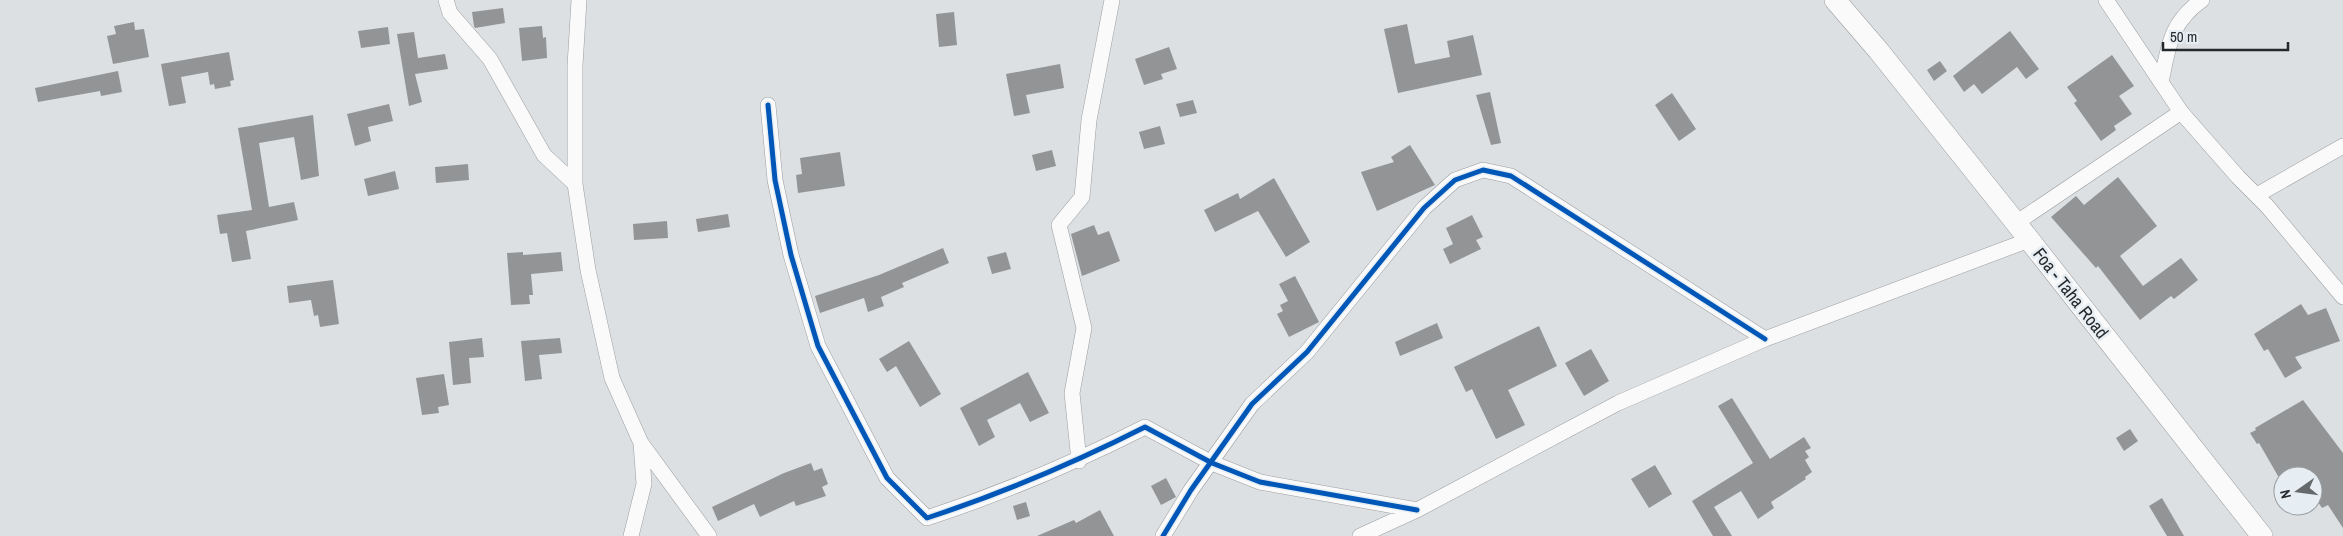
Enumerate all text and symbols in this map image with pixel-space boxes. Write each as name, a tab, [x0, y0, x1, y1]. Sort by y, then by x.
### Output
scale bar	[2163, 20, 2288, 52]
text: 50 m	[2170, 26, 2197, 47]
street label: Foa - Taha Road	[2028, 242, 2114, 344]
north arrow	[2273, 466, 2323, 516]
text: N	[2276, 488, 2295, 500]

